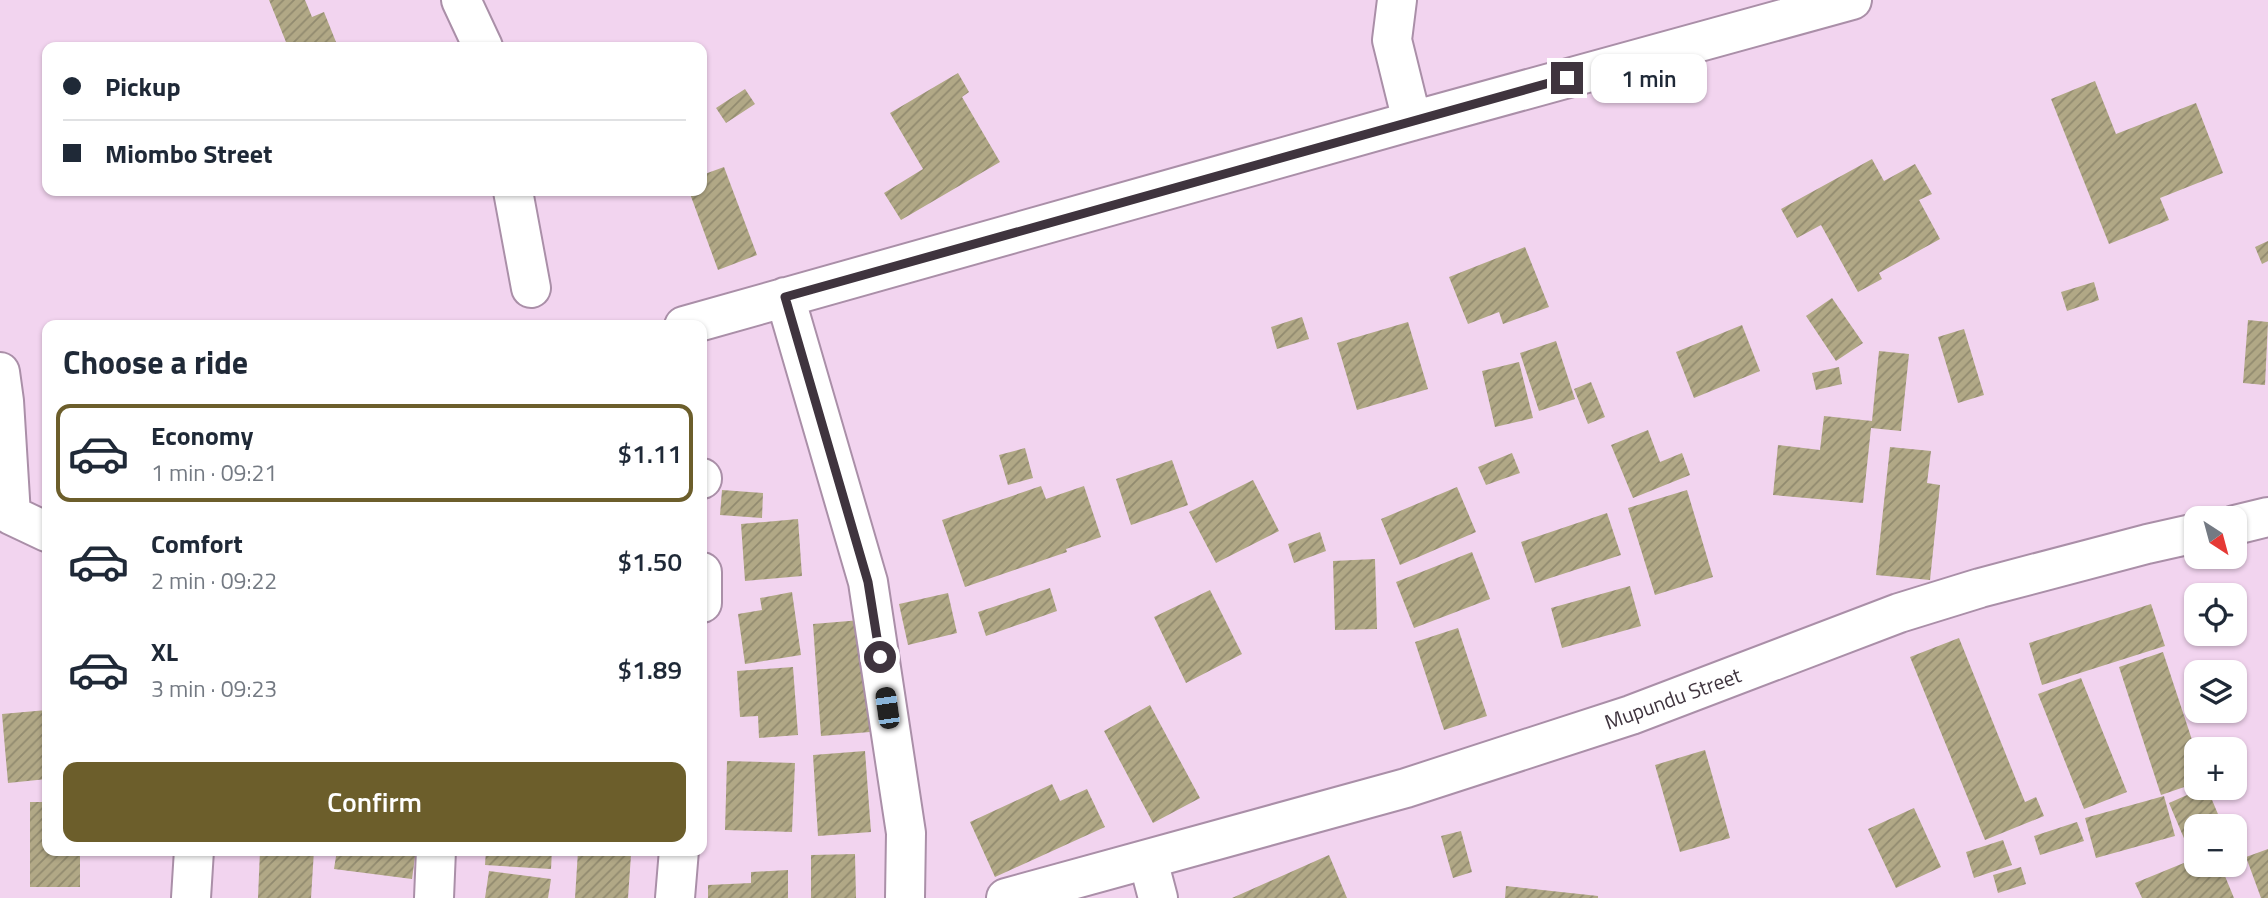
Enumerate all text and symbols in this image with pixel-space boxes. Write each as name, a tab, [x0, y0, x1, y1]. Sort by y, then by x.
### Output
callout: 1 min	[1592, 54, 1707, 102]
text: 1 min	[1621, 61, 1677, 96]
route end	[1551, 62, 1583, 94]
text: Pickup	[105, 67, 181, 106]
text: Miombo Street	[105, 134, 273, 173]
text: Choose a ride	[63, 338, 248, 386]
text: Economy	[151, 416, 253, 455]
icon: car	[67, 422, 130, 485]
text: $1.11	[618, 434, 682, 473]
text: 1 min · 09:21	[151, 455, 277, 490]
north arrow	[2184, 506, 2247, 569]
map controls	[2184, 506, 2247, 877]
text: Comfort	[151, 524, 243, 563]
icon: car	[67, 530, 130, 593]
text: $1.50	[618, 542, 682, 581]
text: 2 min · 09:22	[151, 563, 277, 598]
button: locate	[2184, 583, 2247, 646]
text: XL	[151, 632, 178, 671]
icon: car	[67, 638, 130, 701]
route start	[864, 641, 896, 673]
text: $1.89	[618, 650, 682, 689]
street label: Mupundu Street	[1600, 658, 1746, 738]
button: layers	[2184, 660, 2247, 723]
text: 3 min · 09:23	[151, 671, 277, 706]
car	[874, 686, 901, 730]
button: +	[2184, 737, 2247, 800]
button: Confirm	[63, 762, 686, 842]
button: −	[2184, 814, 2247, 877]

